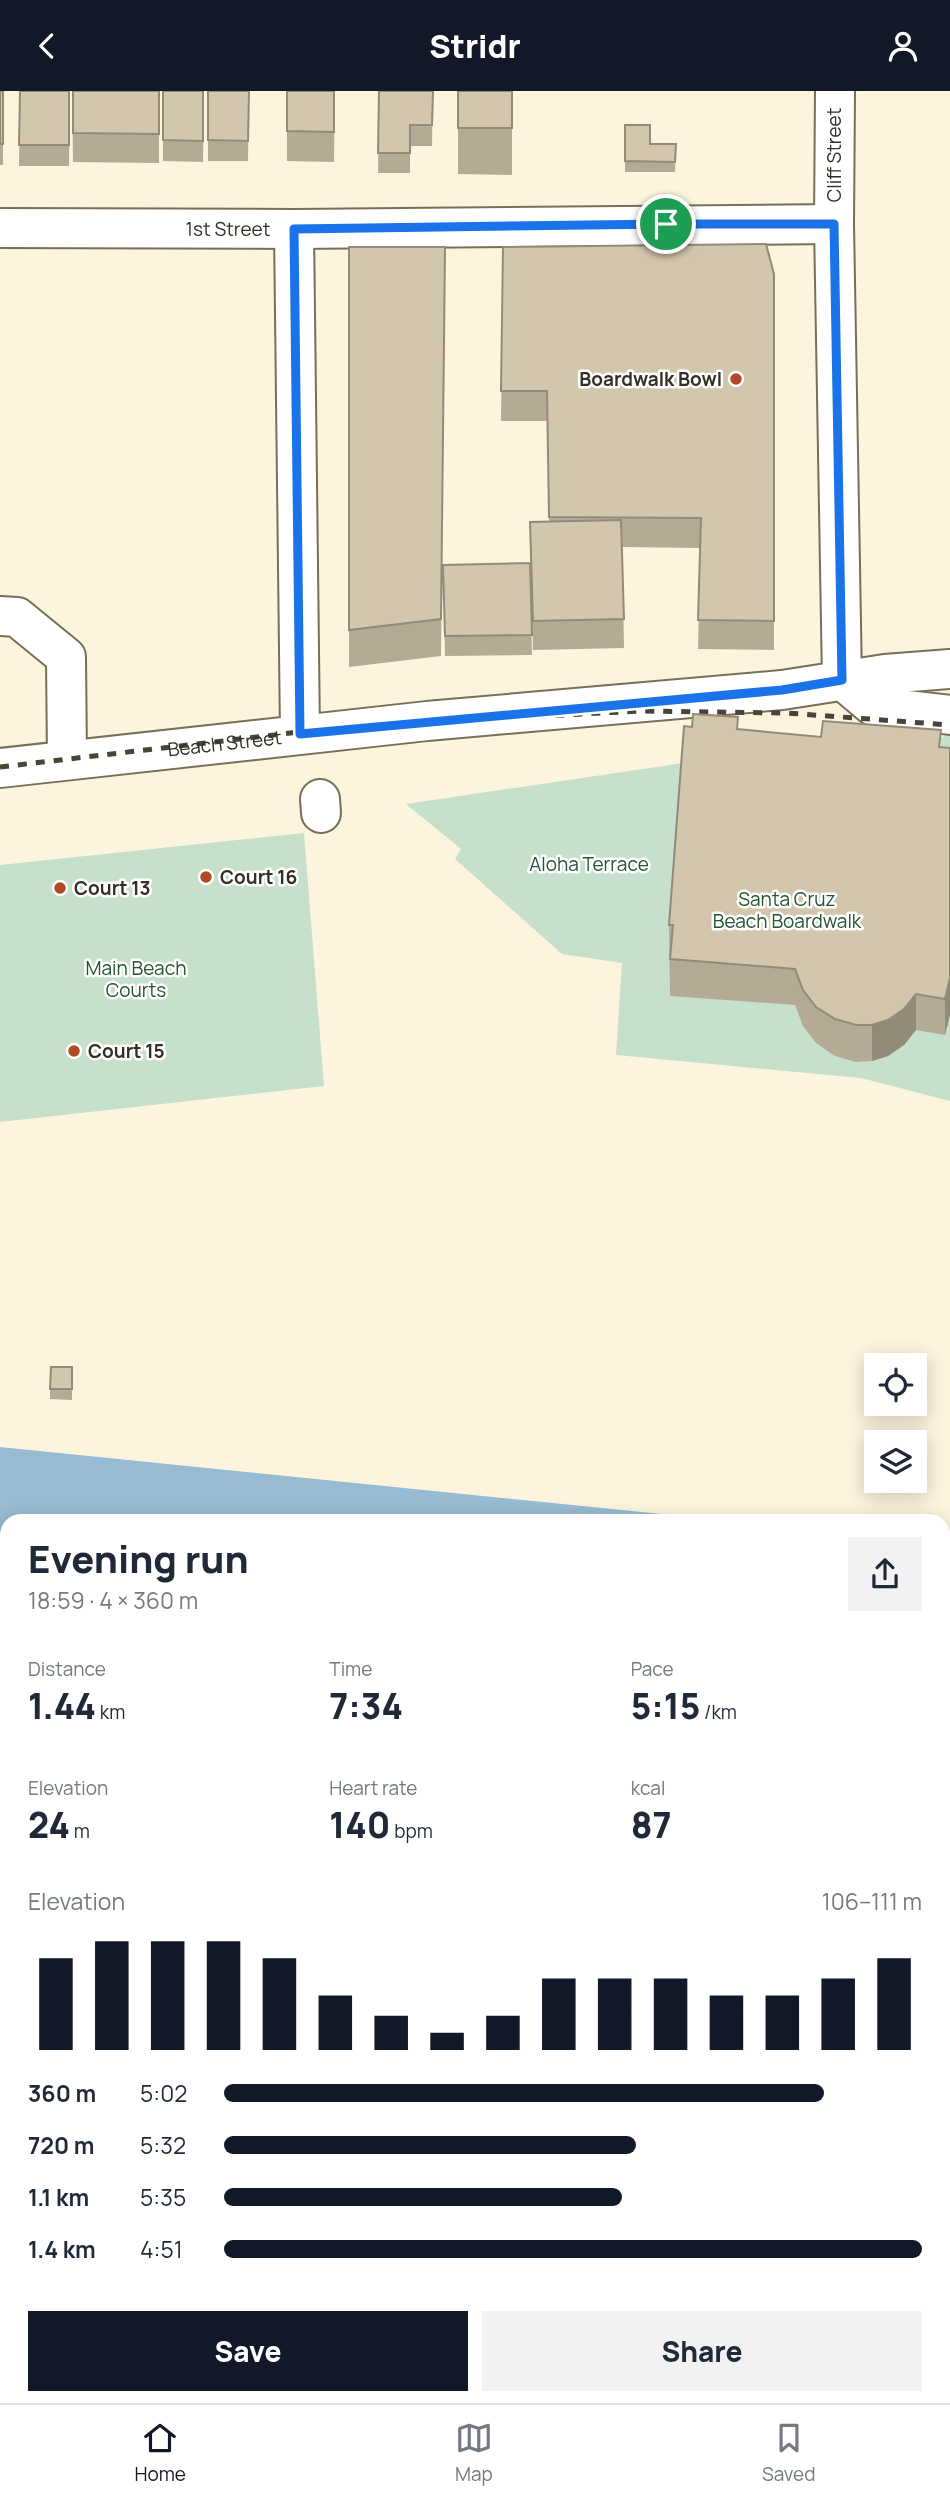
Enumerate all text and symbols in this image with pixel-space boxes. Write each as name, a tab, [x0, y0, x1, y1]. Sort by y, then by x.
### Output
text: Stridr	[429, 24, 521, 68]
icon: back	[28, 27, 66, 65]
icon: person	[884, 27, 922, 65]
street label: Cliff Street	[821, 108, 847, 202]
pin	[636, 194, 696, 254]
icon: arrive	[647, 205, 685, 243]
street label: 1st Street	[186, 216, 270, 242]
place label: Boardwalk Bowl	[579, 366, 722, 392]
marker: Boardwalk Bowl	[728, 371, 744, 387]
street label: Beach Street	[166, 724, 283, 762]
park label: Aloha Terrace	[529, 851, 649, 877]
place label: Court 16	[220, 864, 297, 890]
marker: Court 16	[198, 869, 214, 885]
place label: Court 13	[74, 875, 151, 901]
marker: Court 13	[52, 880, 68, 896]
park label: Santa Cruz Beach Boardwalk	[713, 886, 862, 934]
park label: Main Beach Courts	[86, 955, 186, 1003]
place label: Court 15	[88, 1038, 165, 1064]
marker: Court 15	[66, 1043, 82, 1059]
map controls	[864, 1353, 927, 1493]
button: locate	[864, 1353, 927, 1416]
button: layers	[864, 1430, 927, 1493]
text: Evening run	[28, 1532, 249, 1584]
button: share	[848, 1537, 922, 1611]
text: 18:59 · 4 × 360 m	[28, 1584, 198, 1616]
text: Distance	[28, 1656, 106, 1682]
text: Time	[329, 1656, 372, 1682]
text: Pace	[631, 1656, 674, 1682]
text: 1.44	[28, 1682, 96, 1730]
text: 7:34	[329, 1682, 403, 1730]
text: 5:15	[631, 1682, 700, 1730]
text: km	[96, 1699, 125, 1725]
text: /km	[700, 1699, 737, 1725]
text: Elevation	[28, 1775, 108, 1801]
text: Heart rate	[329, 1775, 417, 1801]
text: kcal	[631, 1775, 665, 1801]
text: 24	[28, 1801, 70, 1849]
text: 140	[329, 1801, 390, 1849]
text: 87	[631, 1801, 672, 1849]
text: m	[70, 1818, 90, 1844]
text: bpm	[390, 1818, 433, 1844]
text: Elevation	[28, 1885, 125, 1917]
text: 106–111 m	[822, 1885, 922, 1917]
text: 360 m	[28, 2077, 96, 2109]
text: 5:02	[140, 2077, 187, 2109]
text: 720 m	[28, 2129, 94, 2161]
text: 5:32	[140, 2129, 186, 2161]
text: 1.1 km	[28, 2181, 89, 2213]
text: 5:35	[140, 2181, 186, 2213]
text: 1.4 km	[28, 2233, 96, 2265]
text: 4:51	[140, 2233, 183, 2265]
button: Save	[28, 2311, 468, 2391]
button: Share	[482, 2311, 922, 2391]
tab: Home	[135, 2419, 186, 2487]
tab: Map	[455, 2419, 493, 2487]
tab: Saved	[762, 2419, 815, 2487]

